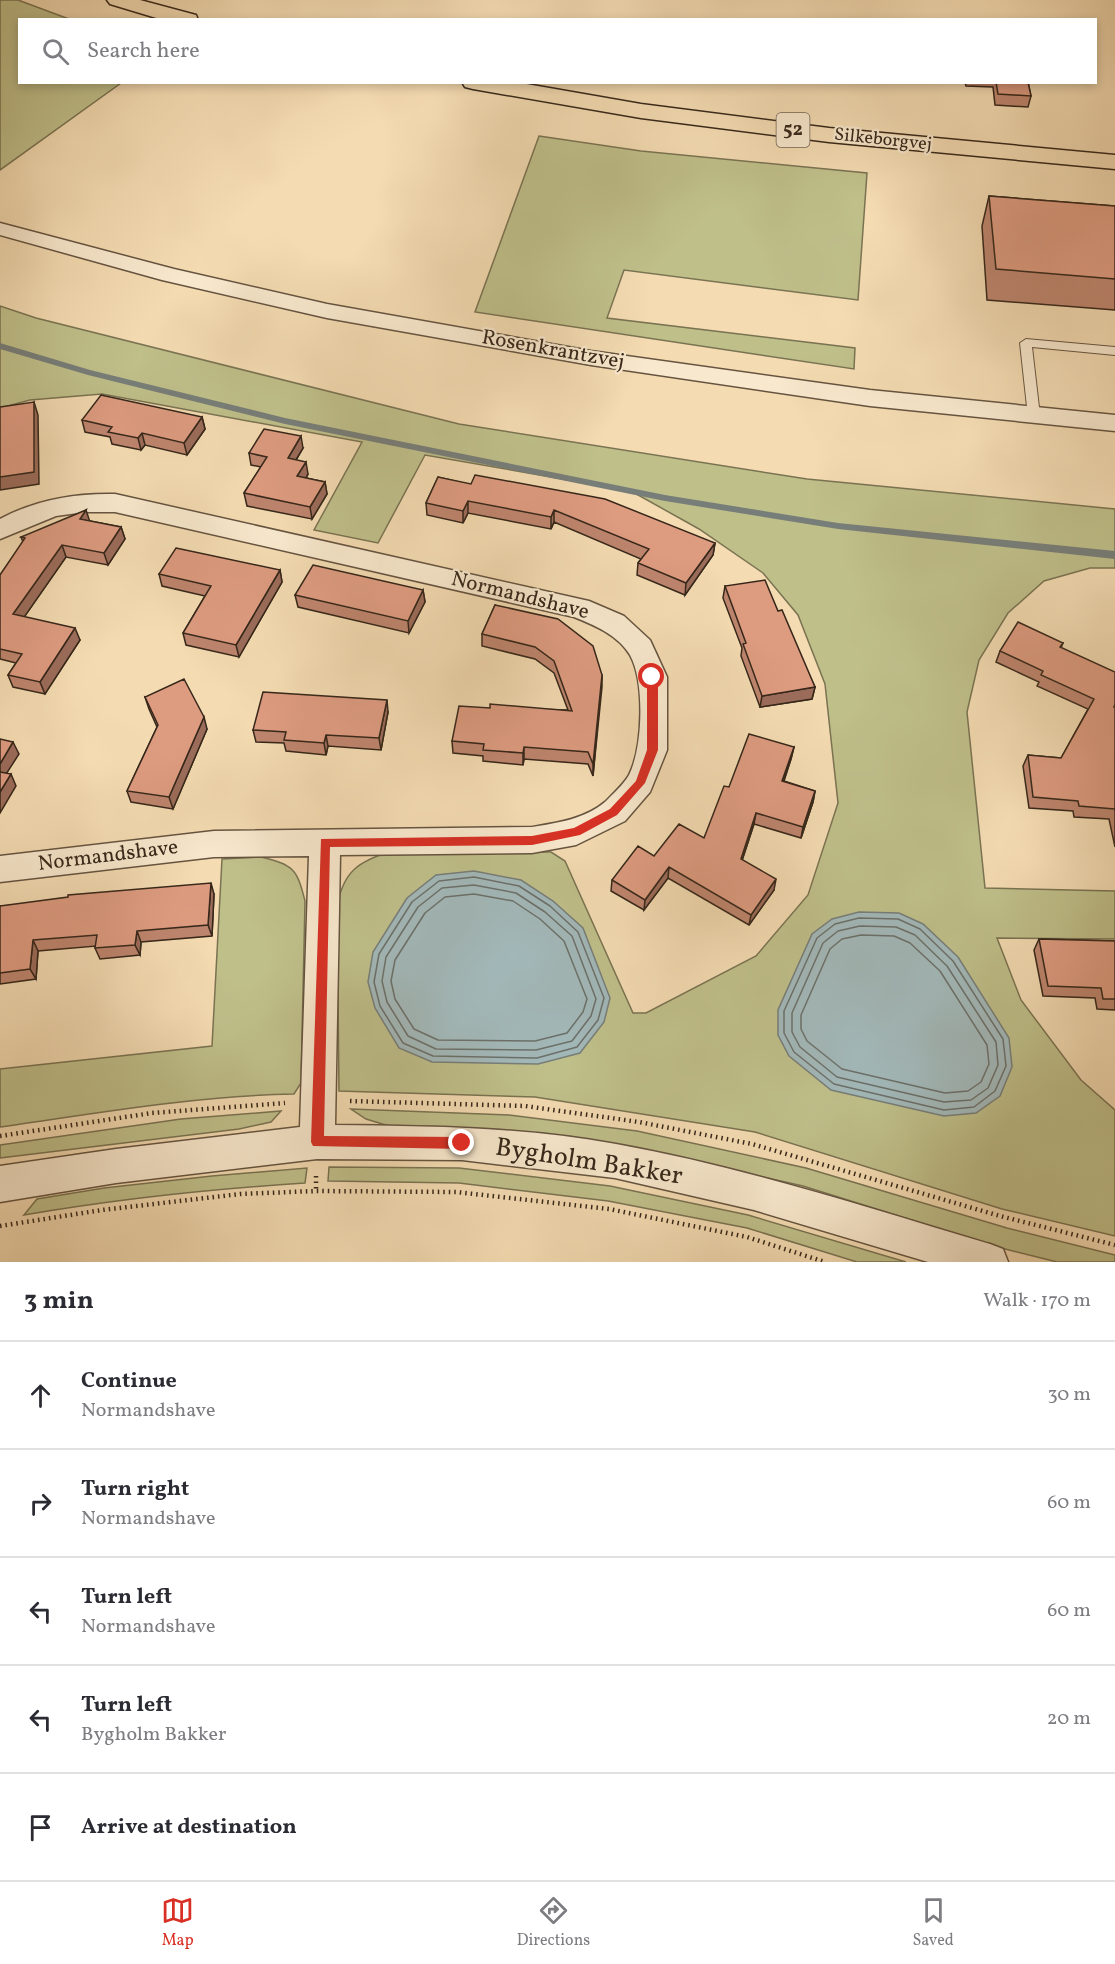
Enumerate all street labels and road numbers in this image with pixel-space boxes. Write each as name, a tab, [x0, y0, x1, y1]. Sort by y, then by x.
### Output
road number: 52	[776, 113, 810, 147]
street label: Silkeborgvej	[833, 122, 933, 158]
street label: Rosenkrantzvej	[479, 323, 627, 377]
street label: Normandshave	[448, 565, 592, 627]
street label: Normandshave	[36, 833, 180, 879]
street label: Bygholm Bakker	[493, 1129, 685, 1195]

